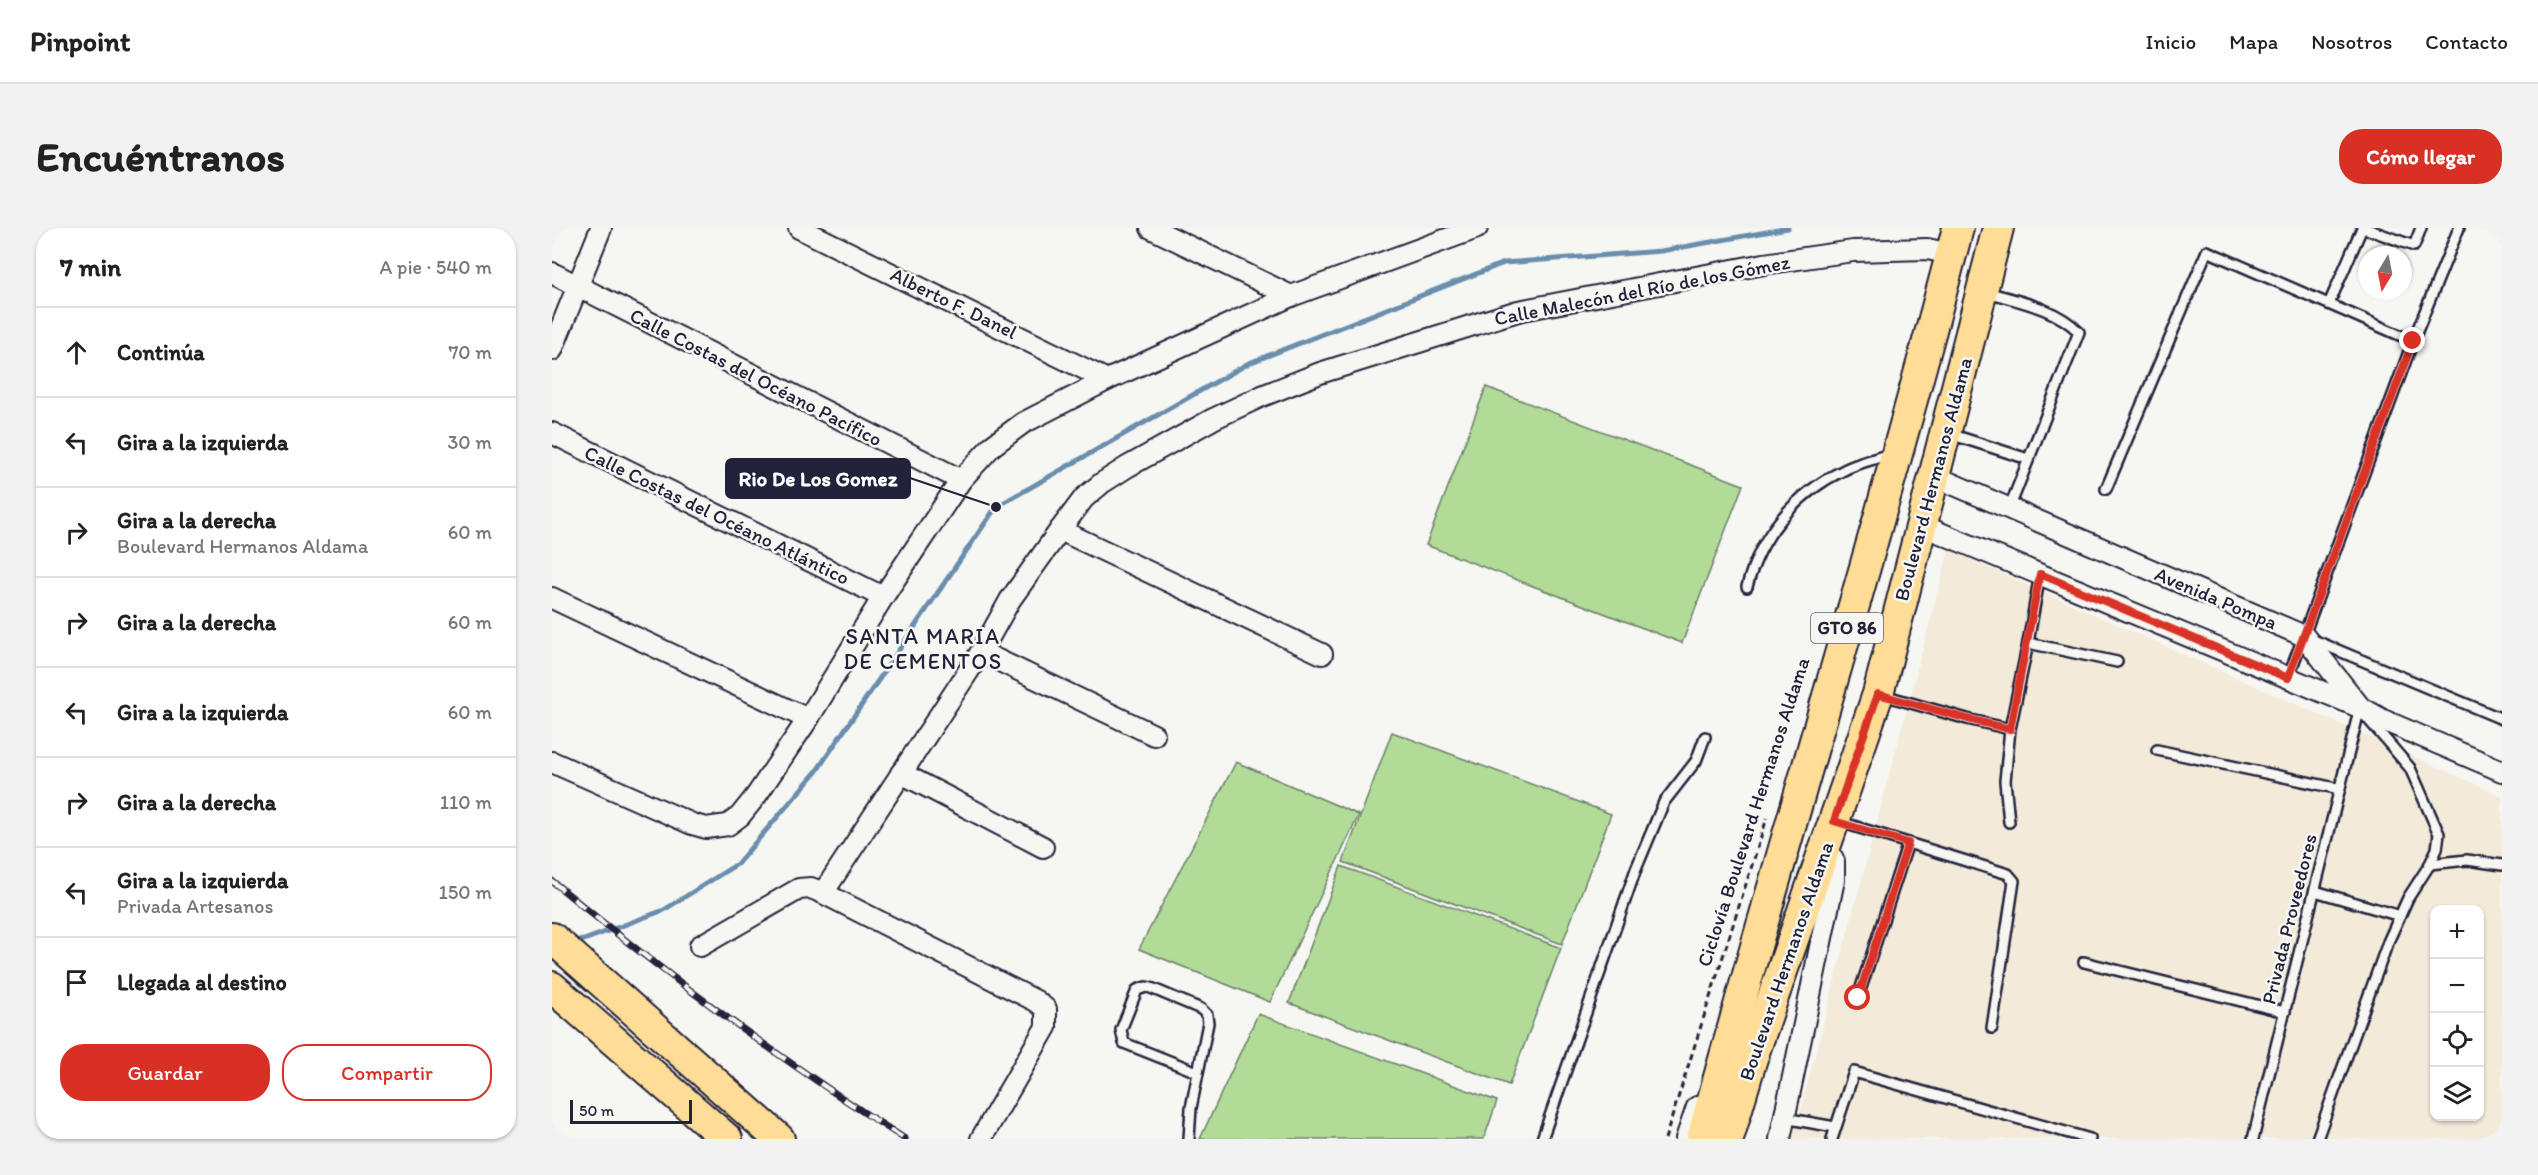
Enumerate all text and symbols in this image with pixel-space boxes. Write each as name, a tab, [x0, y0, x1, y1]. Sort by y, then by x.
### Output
text: Pinpoint	[30, 24, 131, 58]
text: Inicio	[2146, 29, 2196, 54]
text: Mapa	[2229, 29, 2278, 54]
text: Nosotros	[2311, 29, 2392, 54]
text: Contacto	[2425, 29, 2508, 54]
button: Cómo llegar	[2339, 129, 2502, 184]
text: Encuéntranos	[36, 131, 285, 182]
north arrow	[2358, 246, 2412, 300]
street label: Calle Malecón del Río de los Gómez	[1492, 249, 1792, 330]
text: 7 min	[60, 251, 121, 283]
text: A pie · 540 m	[380, 255, 492, 279]
street label: Alberto F. Danel	[887, 262, 1021, 344]
street label: Calle Costas del Océano Pacífico	[626, 303, 886, 451]
route end	[2399, 327, 2425, 353]
icon: ahead	[60, 336, 93, 369]
text: Continúa	[117, 339, 205, 366]
text: 70 m	[448, 340, 492, 364]
street label: Boulevard Hermanos Aldama	[1889, 354, 1977, 603]
icon: left	[60, 426, 93, 459]
text: Gira a la izquierda	[117, 429, 288, 456]
text: 30 m	[447, 430, 492, 454]
street label: Calle Costas del Océano Atlántico	[581, 440, 853, 590]
callout: Rio De Los Gomez	[726, 459, 910, 498]
text: Rio De Los Gomez	[739, 466, 898, 491]
text: Gira a la derecha	[117, 507, 276, 534]
icon: right	[60, 516, 93, 549]
text: 60 m	[448, 520, 492, 544]
text: Boulevard Hermanos Aldama	[117, 534, 368, 558]
street label: Avenida Pompa	[2151, 561, 2281, 635]
icon: right	[60, 606, 93, 639]
text: Gira a la derecha	[117, 609, 276, 636]
text: 60 m	[448, 610, 492, 634]
road number: GTO 86	[1811, 613, 1883, 643]
district label: SANTA MARIA DE CEMENTOS	[843, 623, 1003, 675]
street label: Ciclovía Boulevard Hermanos Aldama	[1692, 655, 1814, 969]
icon: left	[60, 696, 93, 729]
text: Gira a la izquierda	[117, 699, 288, 726]
text: 60 m	[448, 700, 492, 724]
icon: right	[60, 786, 93, 819]
text: Gira a la derecha	[117, 789, 276, 816]
text: 110 m	[440, 790, 492, 814]
street label: Privada Proveedores	[2256, 831, 2322, 1007]
street label: Boulevard Hermanos Aldama	[1734, 838, 1838, 1084]
text: Gira a la izquierda	[117, 867, 288, 894]
icon: left	[60, 876, 93, 909]
text: 150 m	[439, 880, 492, 904]
text: Privada Artesanos	[117, 894, 273, 918]
map controls	[2430, 905, 2484, 1121]
button: +	[2430, 905, 2484, 959]
button: −	[2430, 959, 2484, 1013]
icon: arrive	[60, 966, 93, 999]
text: Llegada al destino	[117, 969, 287, 996]
route start	[1844, 984, 1870, 1010]
button: locate	[2430, 1013, 2484, 1067]
button: Guardar	[60, 1044, 270, 1101]
button: Compartir	[282, 1044, 492, 1101]
button: layers	[2430, 1067, 2484, 1121]
scale bar	[570, 1097, 692, 1124]
text: 50 m	[579, 1101, 614, 1120]

